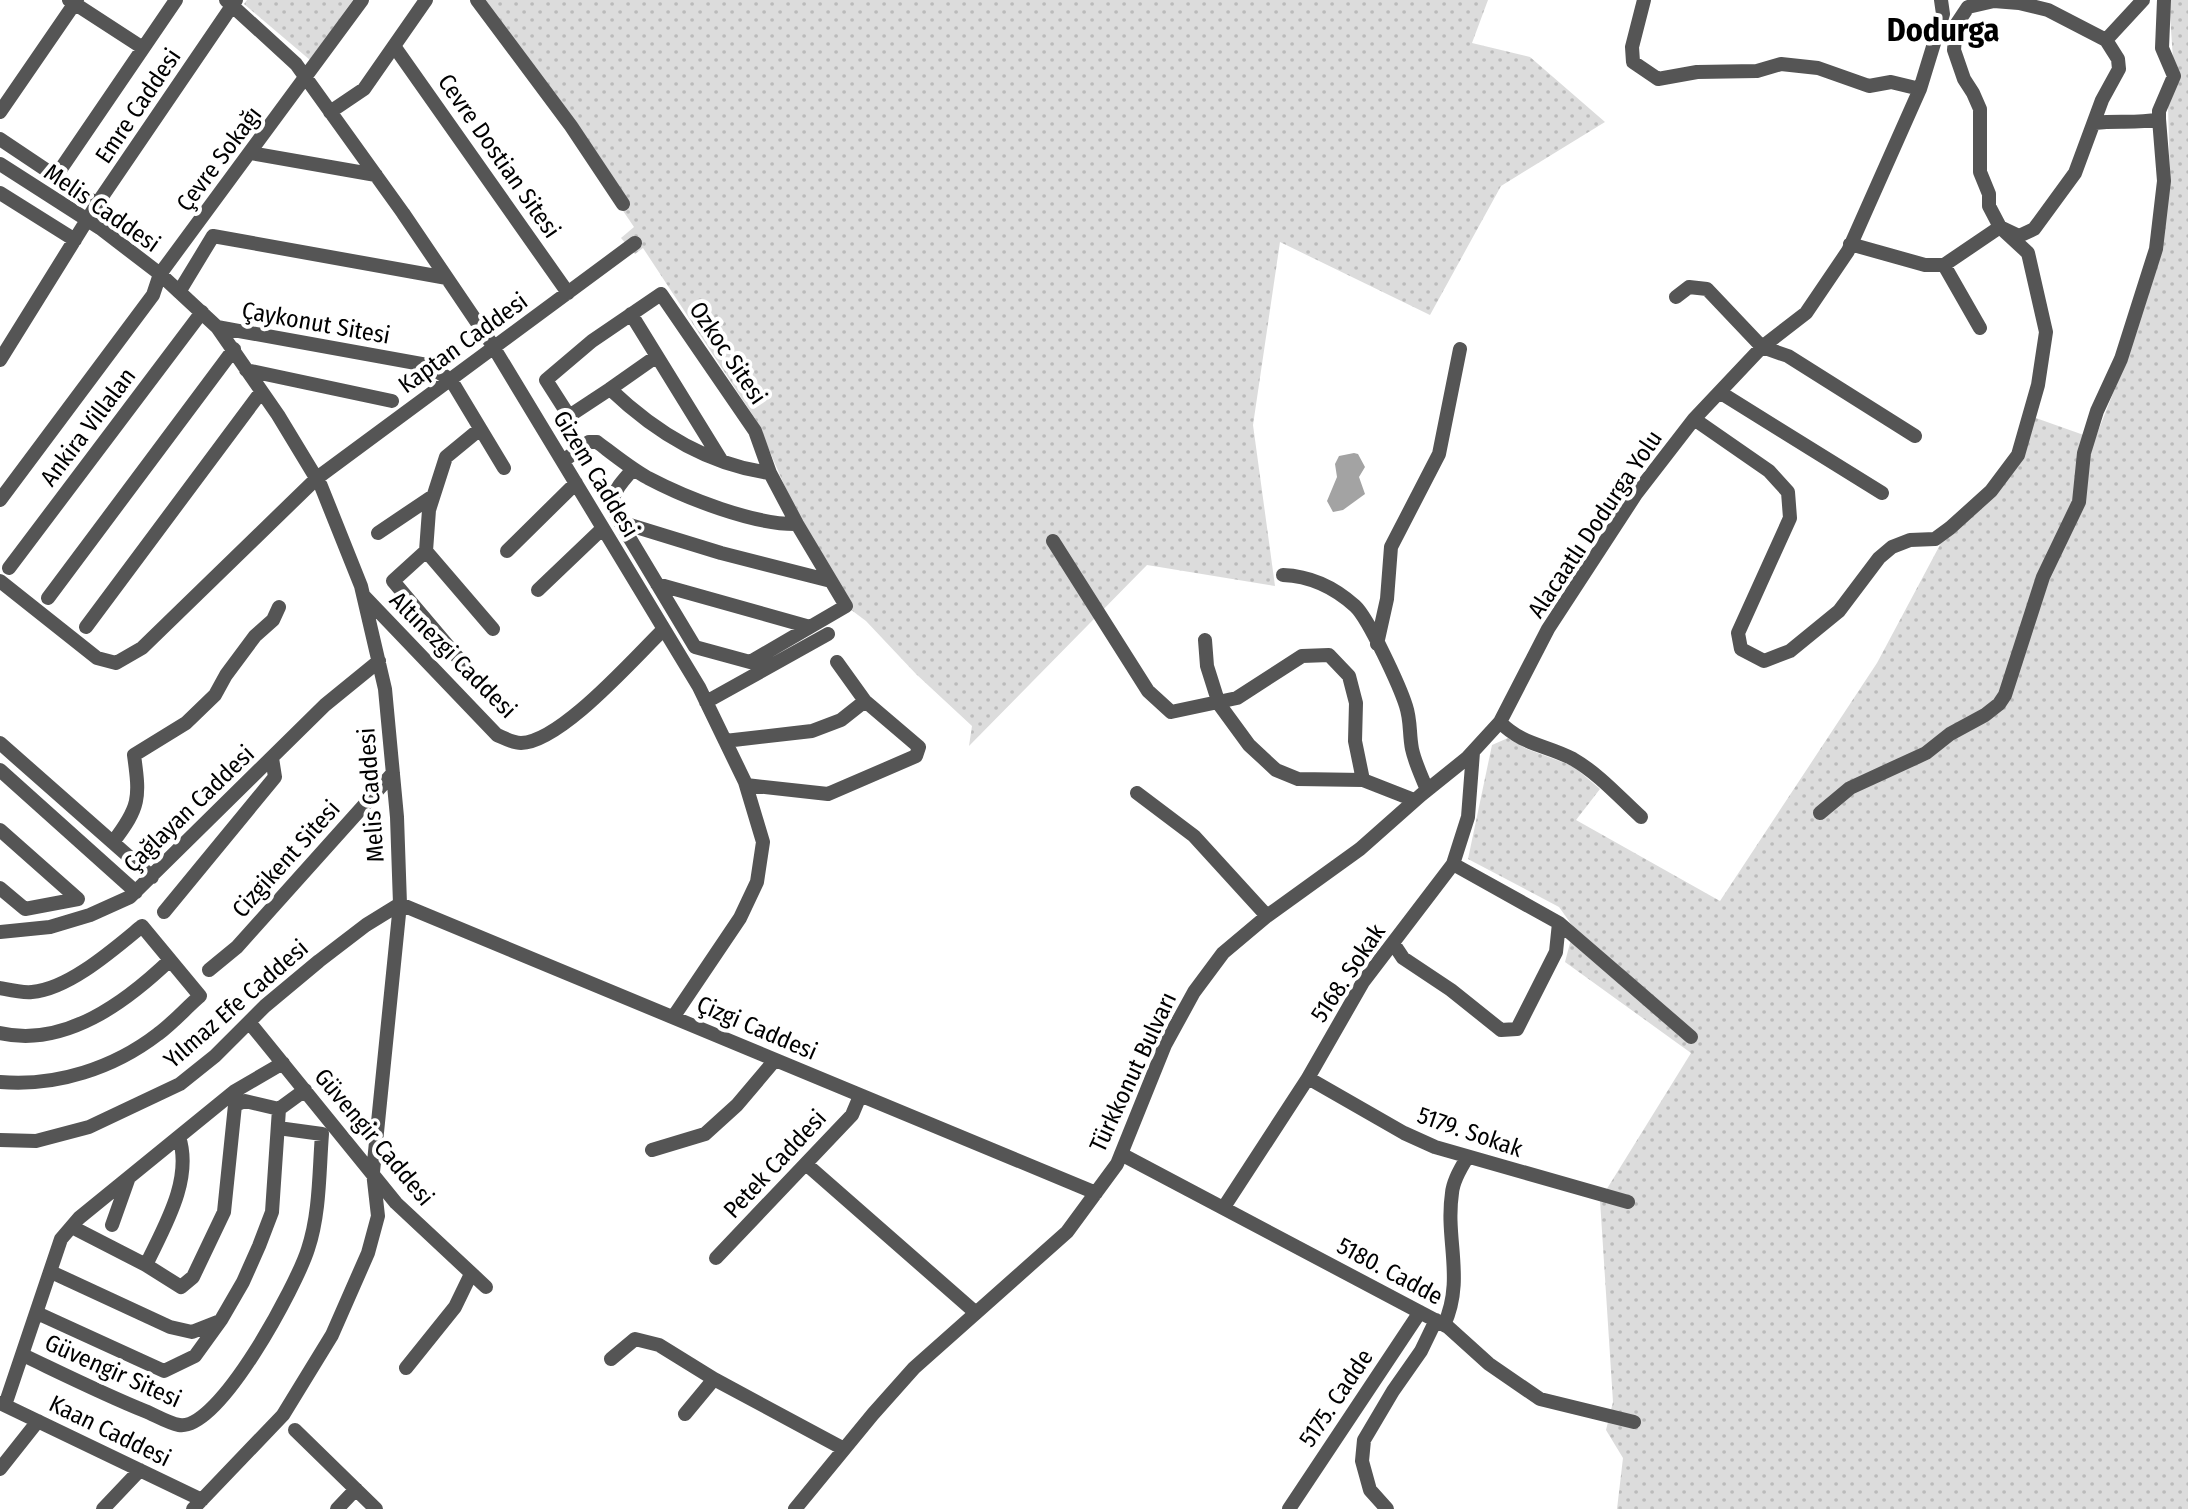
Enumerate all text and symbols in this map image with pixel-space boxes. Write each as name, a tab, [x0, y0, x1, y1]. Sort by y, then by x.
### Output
district label: Dodurga	[1887, 11, 1999, 49]
street label: Emre Caddesi	[89, 43, 187, 169]
street label: Cevre Dostian Sitesi	[432, 69, 566, 243]
street label: Çevre Sokağı	[171, 101, 267, 217]
street label: Melis Caddesi	[39, 158, 165, 258]
street label: Kaptan Caddesi	[393, 287, 533, 399]
street label: Çaykonut Sitesi	[240, 296, 392, 350]
street label: Ozkoc Sitesi	[684, 296, 772, 410]
street label: Ankira Villalan	[35, 362, 141, 492]
street label: Gizem Caddesi	[547, 406, 645, 542]
street label: Alacaatlı Dodurga Yolu	[1522, 425, 1668, 623]
street label: Altınezgi Caddesi	[384, 586, 522, 724]
street label: Melis Caddesi	[352, 727, 390, 863]
street label: Çağlayan Caddesi	[118, 740, 260, 878]
street label: Cizgikent Sitesi	[226, 795, 346, 923]
street label: 5168. Sokak	[1305, 918, 1391, 1027]
street label: Yılmaz Efe Caddesi	[158, 934, 314, 1074]
street label: Türkkonut Bulvarı	[1084, 988, 1182, 1156]
street label: Çizgi Caddesi	[693, 990, 821, 1066]
street label: Güvengir Caddesi	[309, 1063, 439, 1211]
street label: 5179. Sokak	[1414, 1101, 1527, 1163]
street label: Petek Caddesi	[718, 1104, 832, 1224]
street label: 5180. Cadde	[1332, 1231, 1448, 1311]
street label: Güvengir Sitesi	[40, 1328, 186, 1414]
street label: 5175. Cadde	[1293, 1344, 1379, 1452]
street label: Kaan Caddesi	[45, 1390, 175, 1472]

